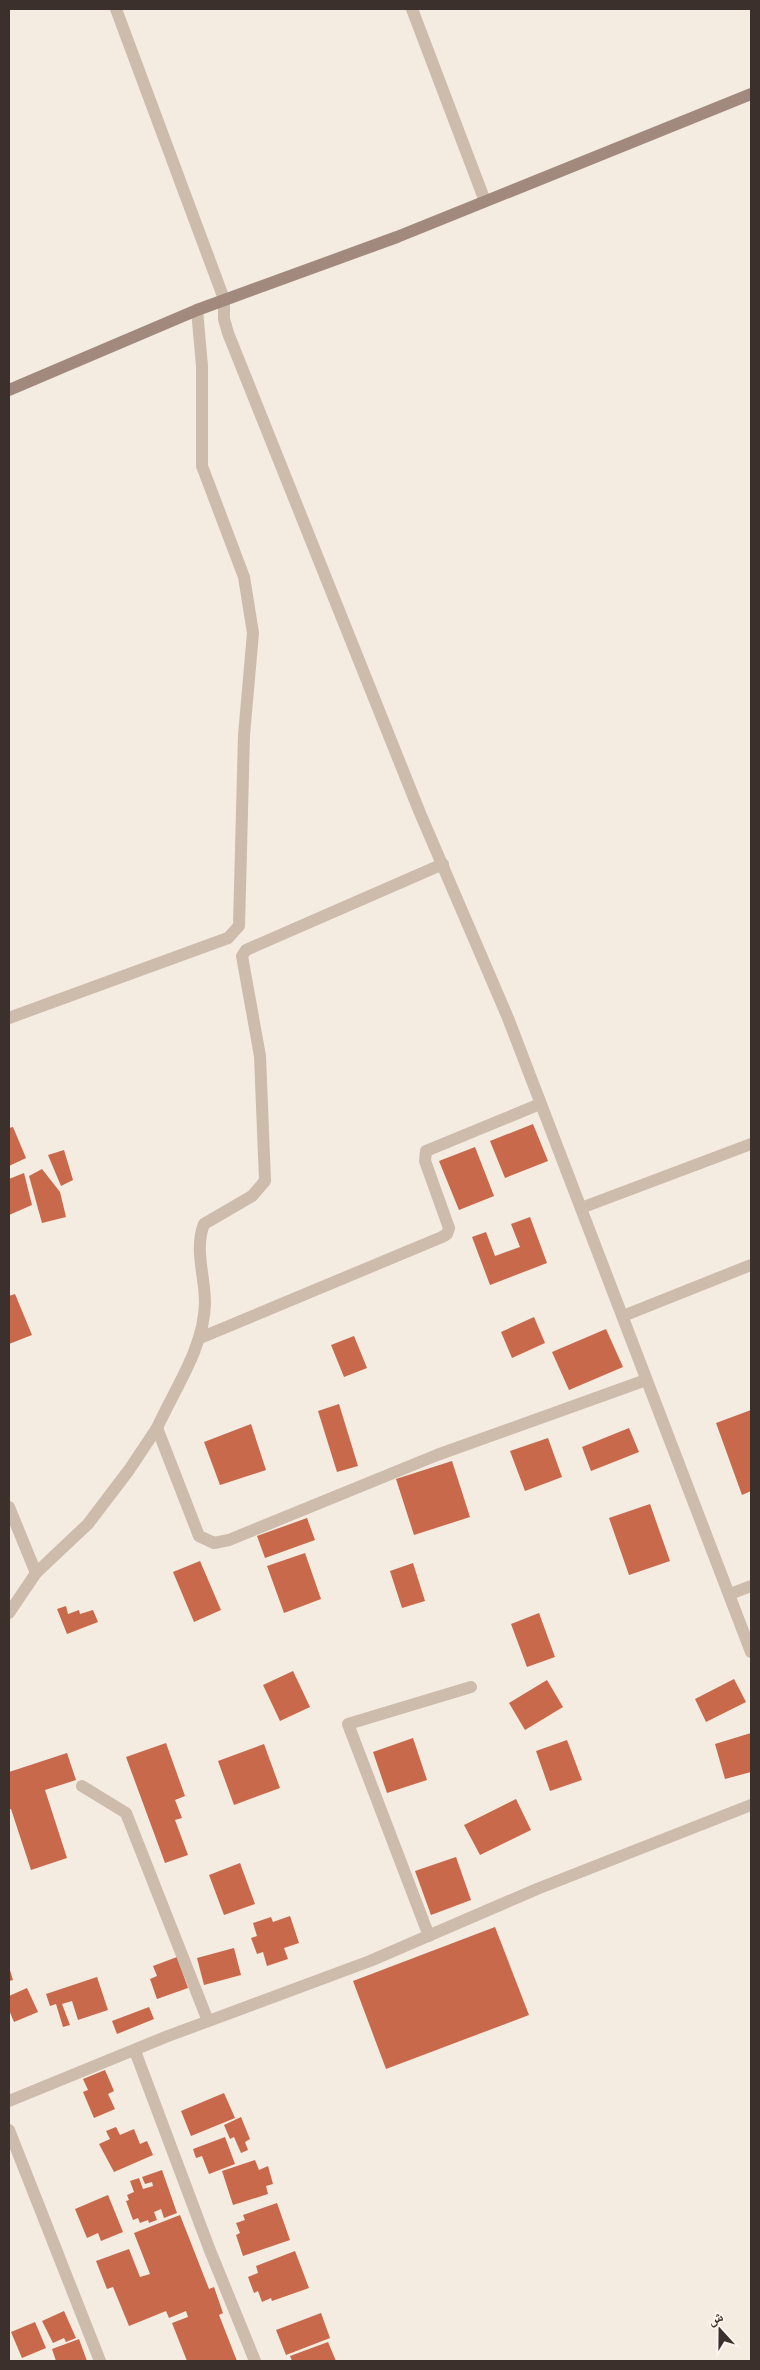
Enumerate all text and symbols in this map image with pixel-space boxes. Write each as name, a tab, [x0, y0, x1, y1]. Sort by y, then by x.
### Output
north arrow	[695, 2305, 745, 2355]
text: ش	[706, 2308, 726, 2329]

